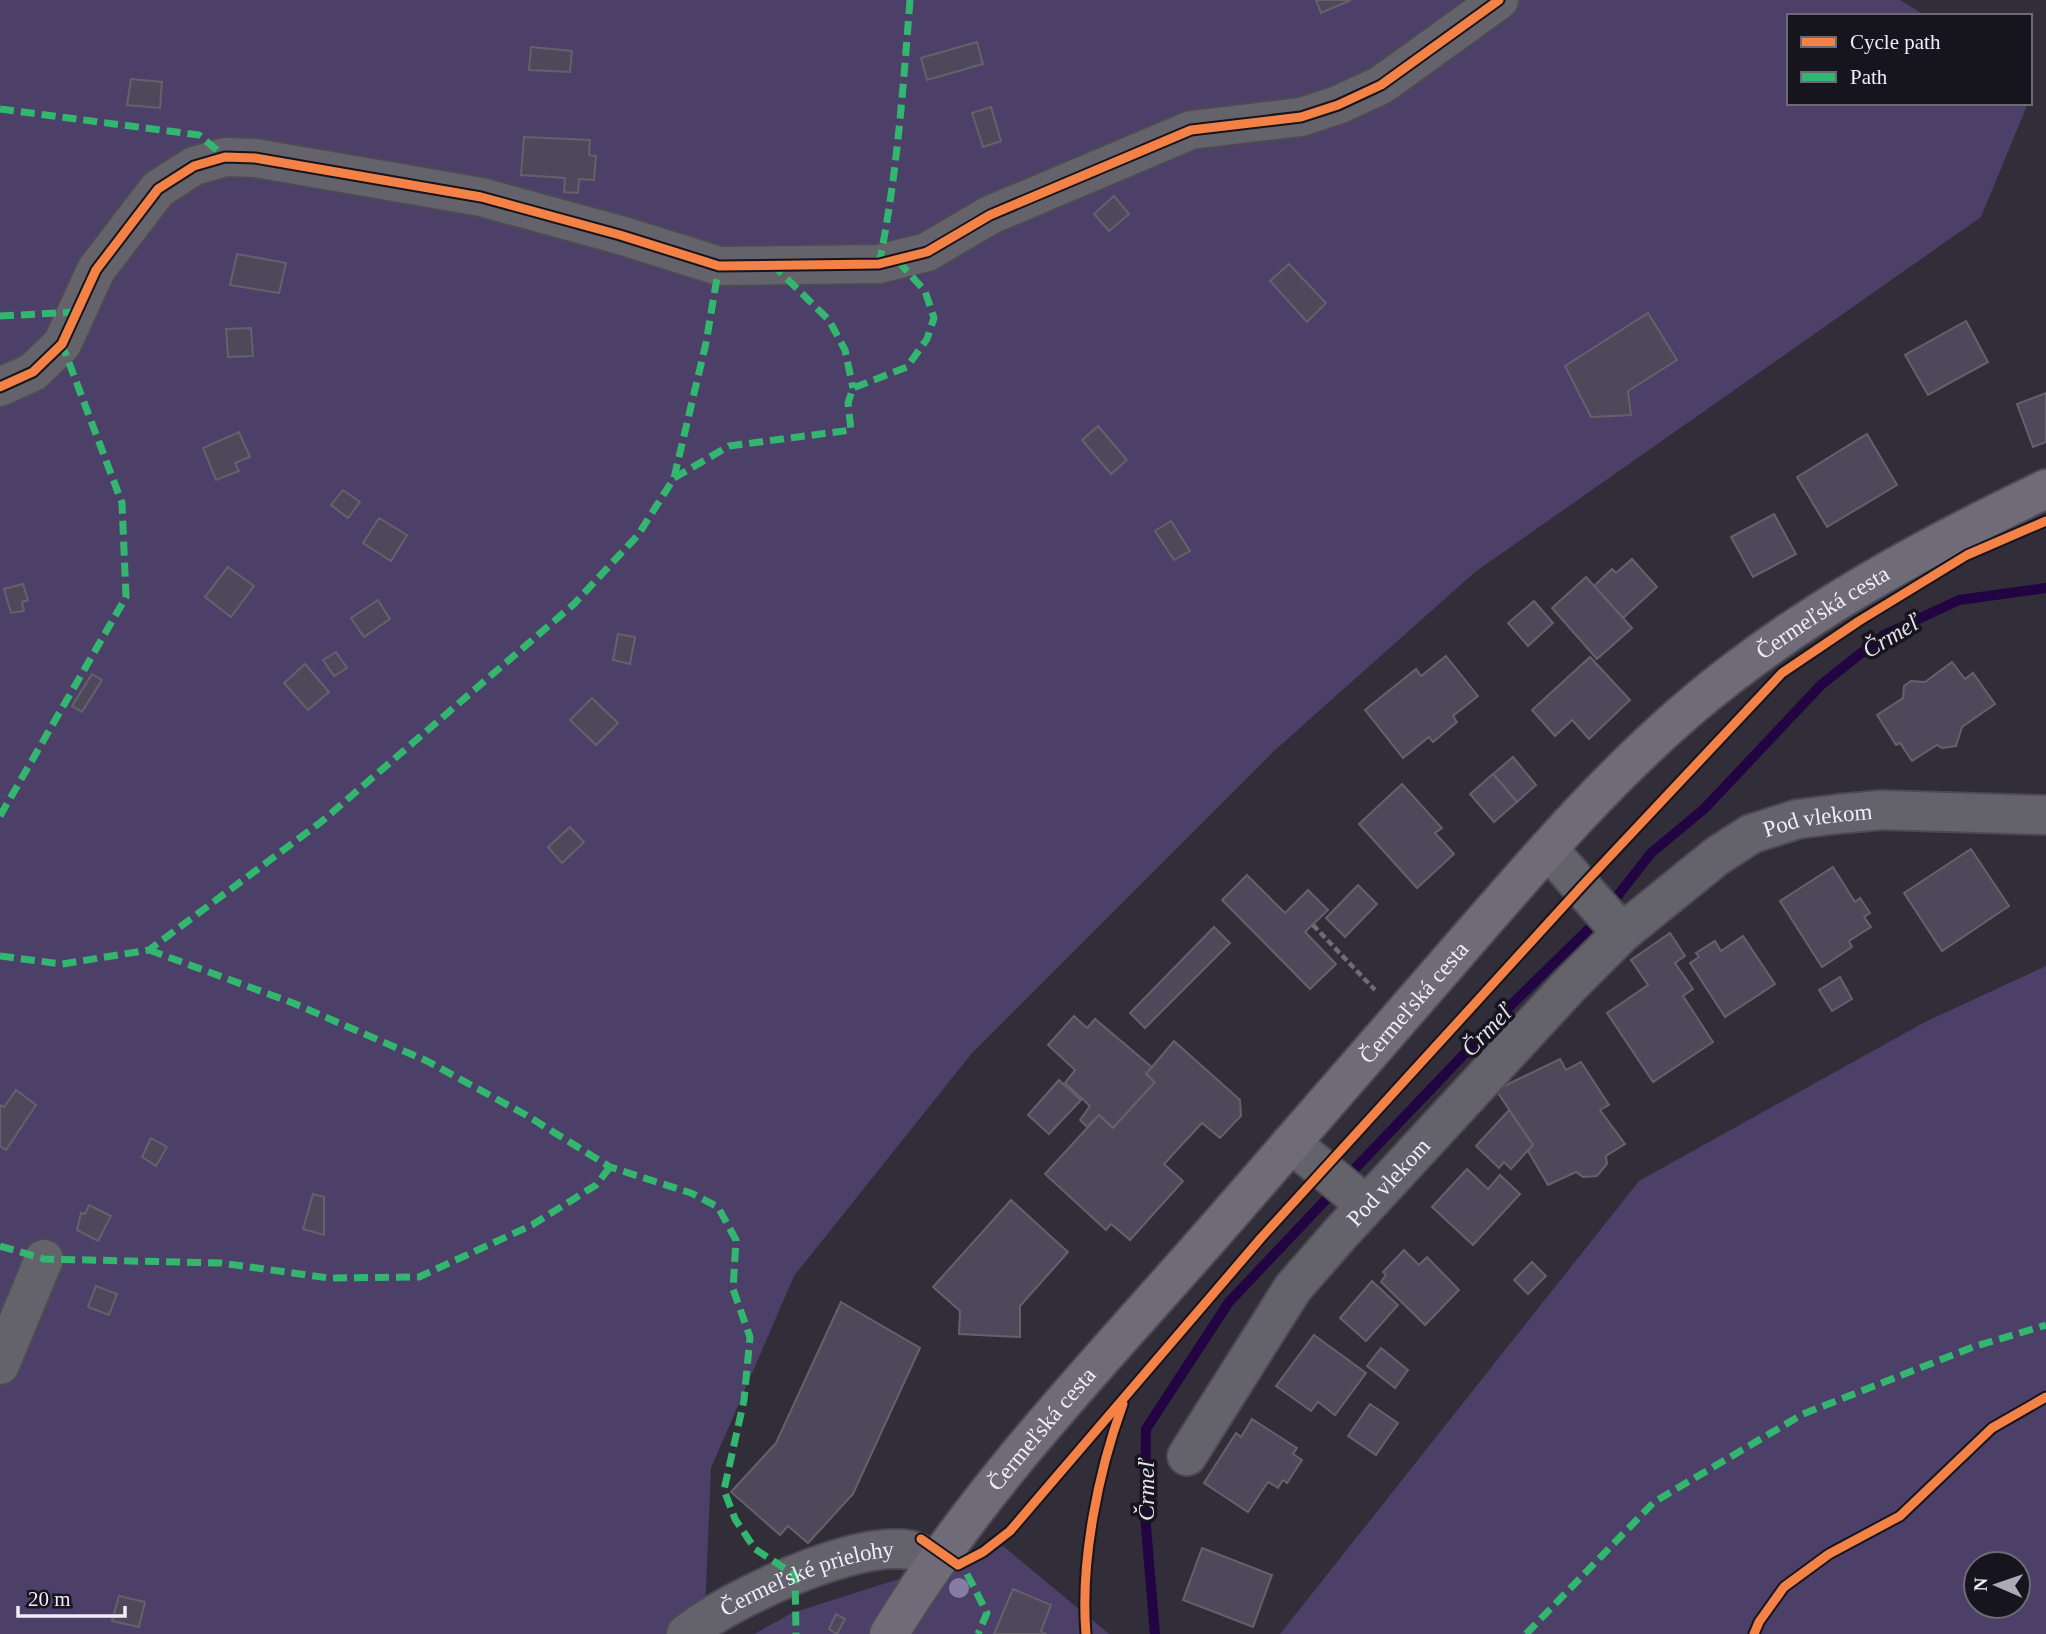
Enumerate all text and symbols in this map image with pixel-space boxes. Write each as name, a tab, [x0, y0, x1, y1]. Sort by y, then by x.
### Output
legend	[1787, 14, 2032, 105]
text: Cycle path	[1850, 30, 1941, 54]
text: Path	[1850, 65, 1888, 89]
street label: Čermeľská cesta	[1751, 561, 1894, 664]
water label: Črmeľ	[1858, 608, 1926, 663]
street label: Pod vlekom	[1760, 799, 1873, 842]
street label: Čermeľská cesta	[1354, 937, 1474, 1069]
water label: Črmeľ	[1456, 997, 1519, 1061]
street label: Pod vlekom	[1342, 1133, 1435, 1231]
street label: Čermeľská cesta	[982, 1362, 1101, 1496]
water label: Črmeľ	[1133, 1457, 1159, 1521]
street label: Čermeľské prielohy	[715, 1537, 895, 1621]
north arrow	[1962, 1550, 2032, 1620]
scale bar	[18, 1574, 124, 1618]
text: N	[1970, 1577, 1991, 1592]
text: 20 m	[28, 1587, 71, 1611]

